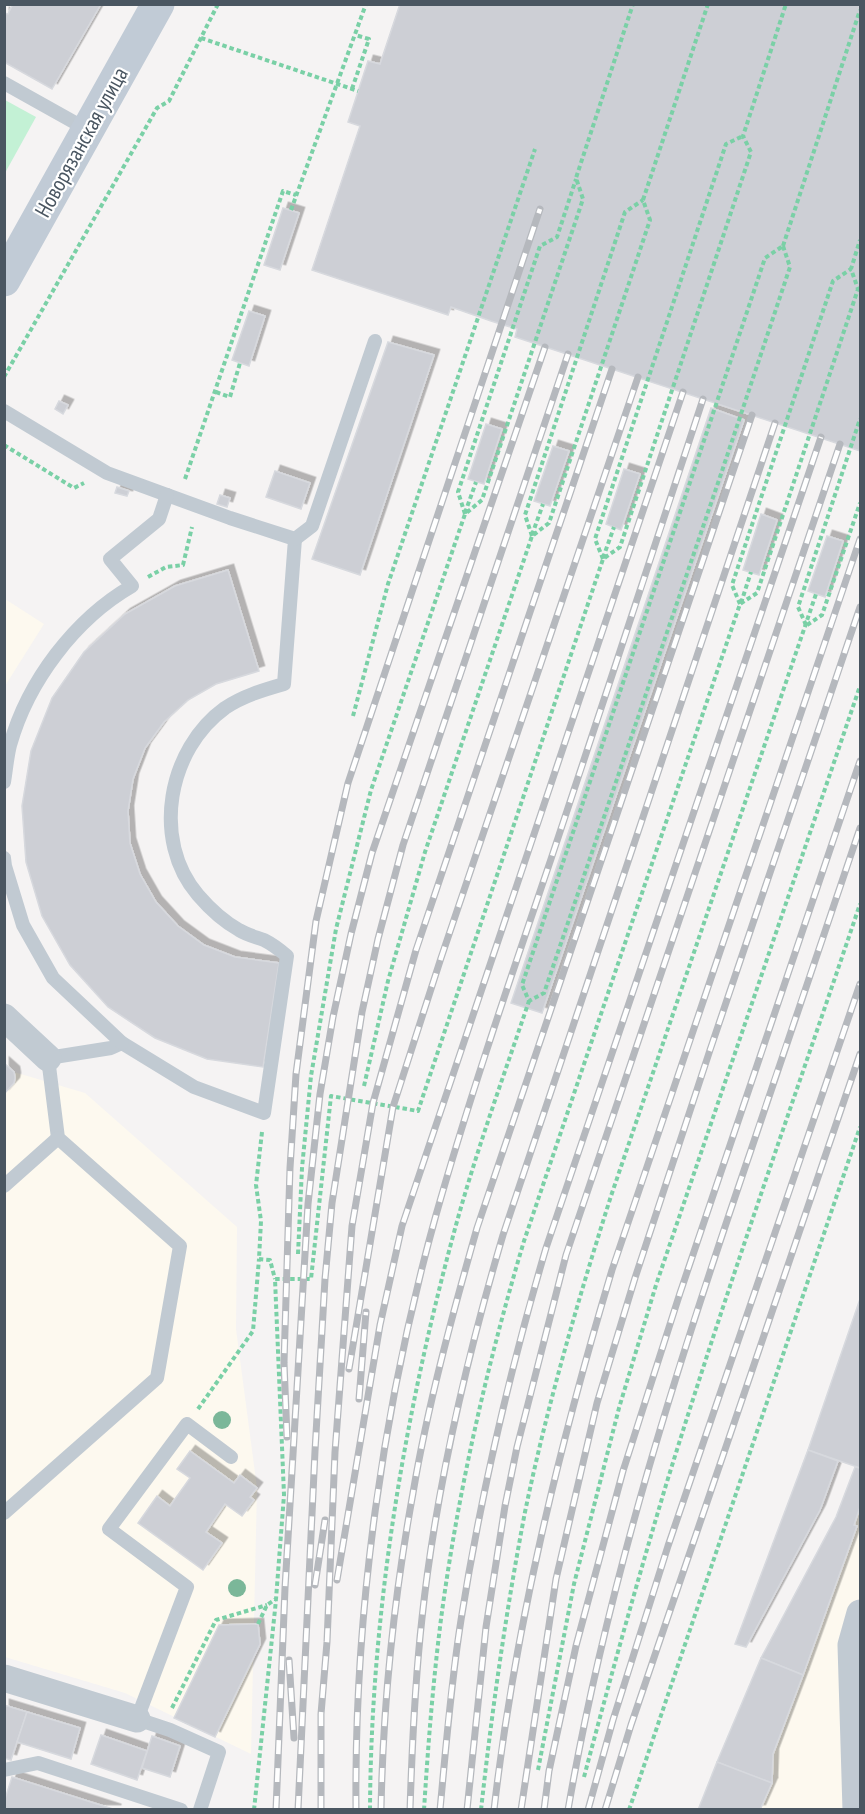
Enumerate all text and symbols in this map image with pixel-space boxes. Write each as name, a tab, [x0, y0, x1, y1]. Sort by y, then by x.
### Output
street label: Новорязанская улица	[28, 62, 134, 222]

